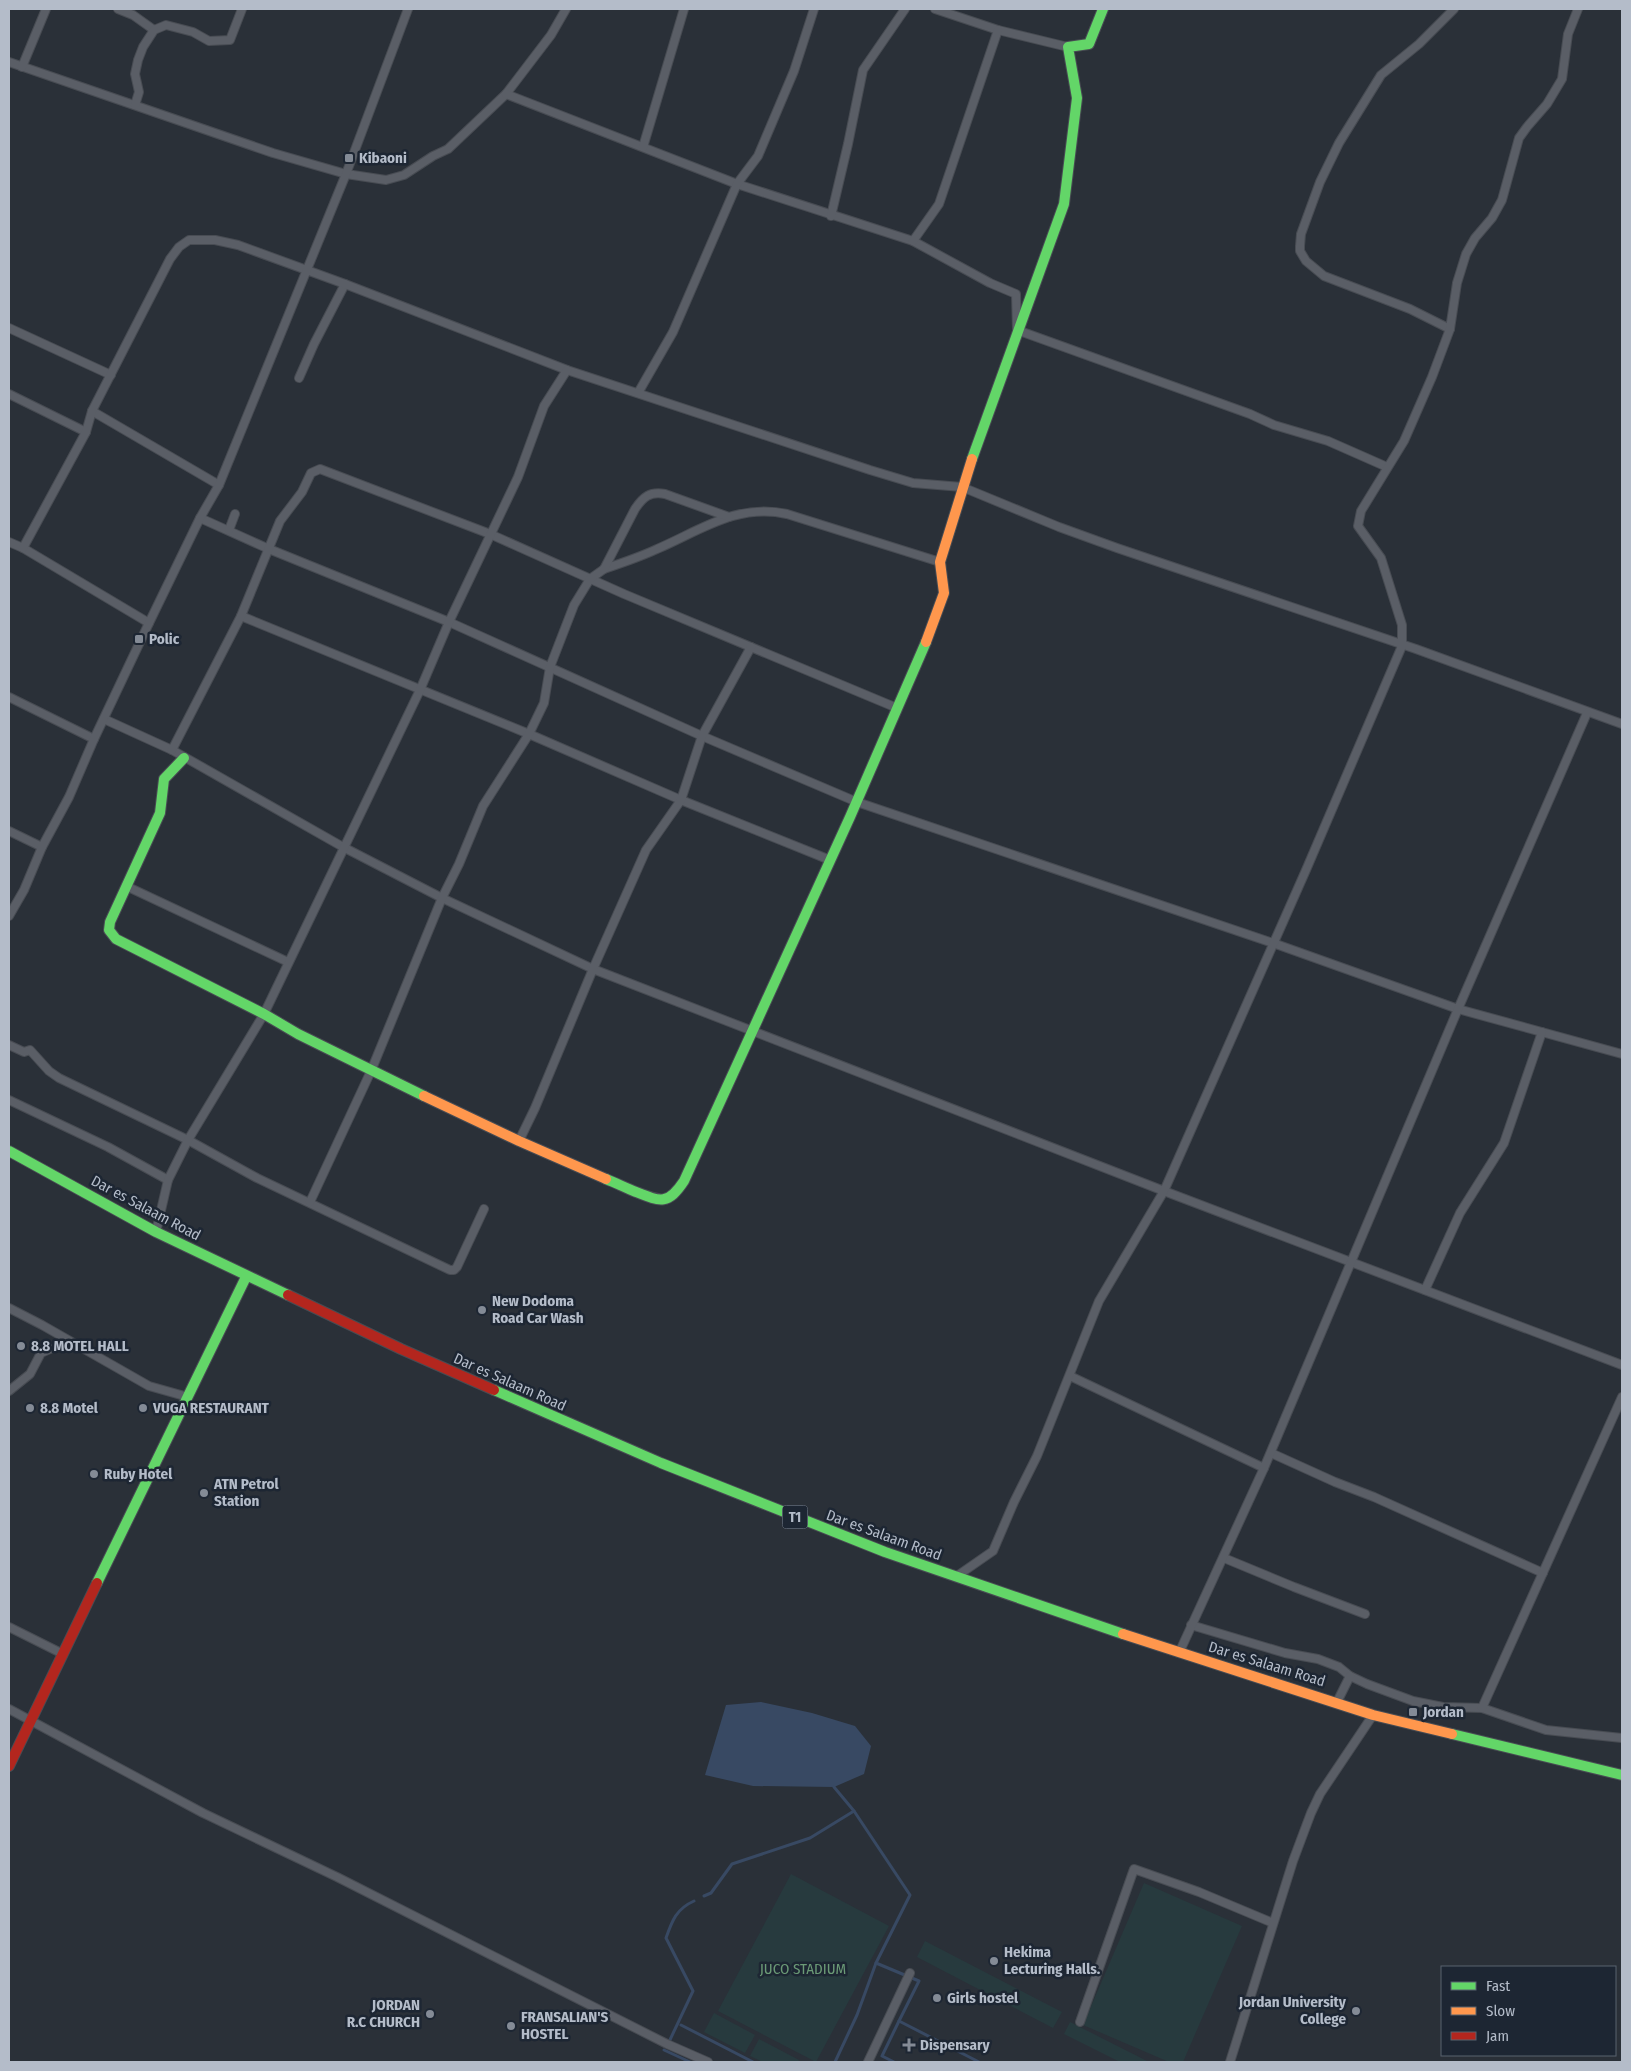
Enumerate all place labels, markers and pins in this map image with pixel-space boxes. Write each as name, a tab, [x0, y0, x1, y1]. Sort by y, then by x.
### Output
place label: Kibaoni	[359, 149, 407, 167]
marker: Kibaoni	[343, 152, 355, 164]
place label: Polic	[149, 630, 180, 648]
marker: Polic	[133, 633, 145, 645]
place label: New Dodoma Road Car Wash	[492, 1292, 584, 1327]
marker: New Dodoma Road Car Wash	[476, 1304, 488, 1316]
place label: 8.8 MOTEL HALL	[31, 1337, 129, 1355]
marker: 8.8 MOTEL HALL	[15, 1340, 27, 1352]
place label: 8.8 Motel	[40, 1399, 99, 1417]
place label: VUGA RESTAURANT	[152, 1399, 270, 1417]
marker: 8.8 Motel	[24, 1402, 36, 1414]
marker: VUGA RESTAURANT	[137, 1402, 149, 1414]
place label: Ruby Hotel	[104, 1465, 173, 1483]
marker: Ruby Hotel	[88, 1468, 100, 1480]
place label: ATN Petrol Station	[213, 1475, 280, 1510]
marker: ATN Petrol Station	[198, 1487, 210, 1499]
place label: Jordan	[1422, 1703, 1464, 1721]
marker: Jordan	[1407, 1706, 1419, 1718]
place label: Hekima Lecturing Halls.	[1004, 1943, 1101, 1978]
marker: Hekima Lecturing Halls.	[988, 1955, 1000, 1967]
place label: Girls hostel	[947, 1989, 1019, 2007]
marker: Girls hostel	[931, 1992, 943, 2004]
place label: Jordan University College	[1238, 1993, 1347, 2028]
place label: JORDAN R.C CHURCH	[347, 1996, 420, 2031]
marker: Jordan University College	[1350, 2005, 1362, 2017]
marker: JORDAN R.C CHURCH	[424, 2008, 436, 2020]
place label: FRANSALIAN'S HOSTEL	[521, 2008, 609, 2043]
marker: FRANSALIAN'S HOSTEL	[505, 2020, 517, 2032]
place label: Dispensary	[920, 2036, 990, 2054]
marker: Dispensary	[902, 2038, 916, 2052]

